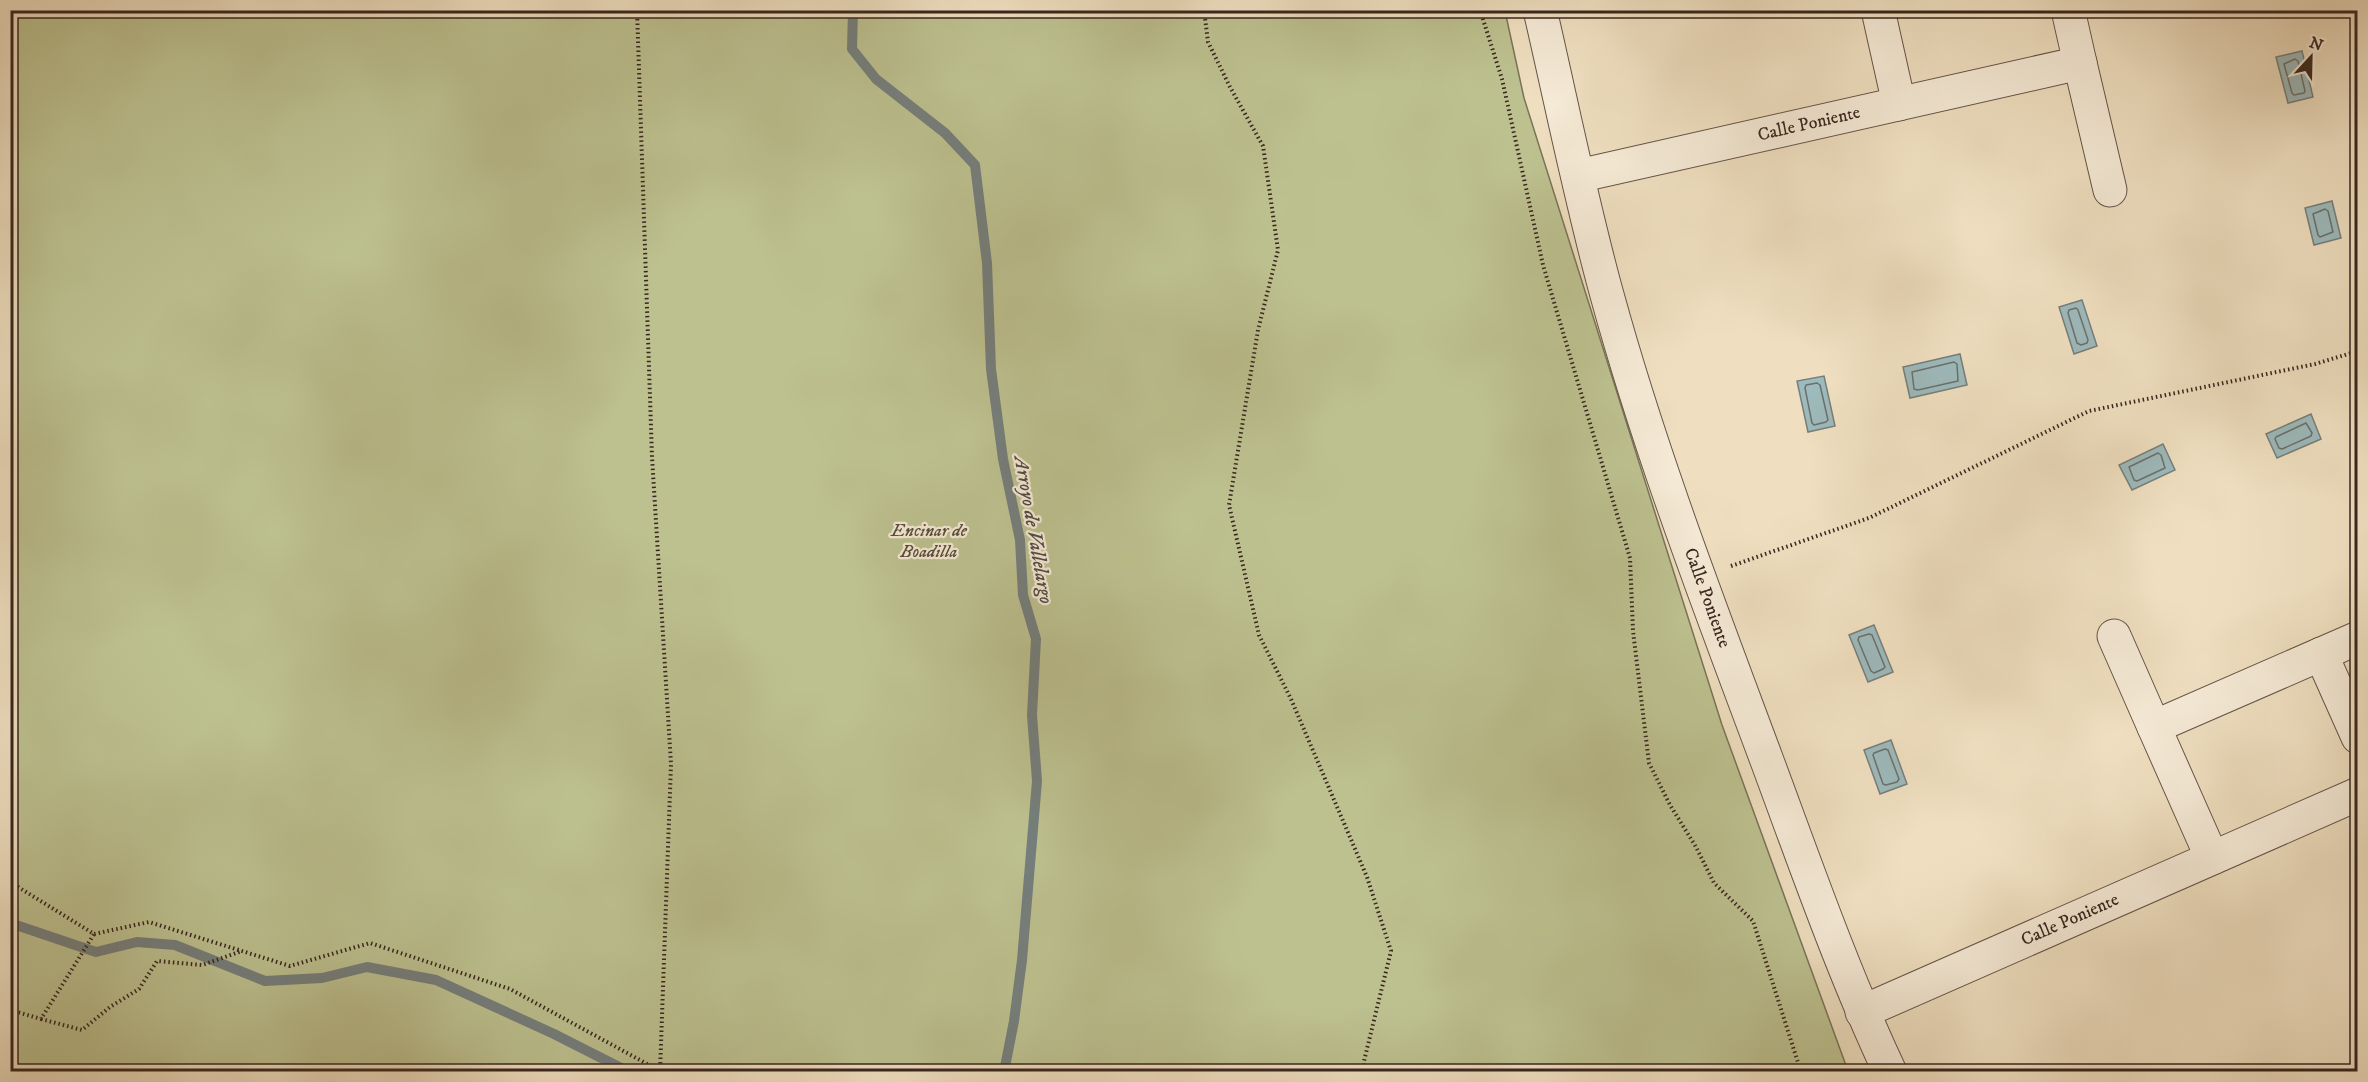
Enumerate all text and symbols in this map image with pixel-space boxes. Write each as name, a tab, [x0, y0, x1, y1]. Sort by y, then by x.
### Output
north arrow	[2281, 27, 2341, 87]
text: N	[2306, 32, 2326, 56]
street label: Calle Poniente	[1756, 102, 1862, 146]
water label: Arroyo de Vallelargo	[1007, 452, 1058, 606]
park label: Encinar de Boadilla	[890, 520, 968, 563]
street label: Calle Poniente	[1679, 545, 1735, 651]
street label: Calle Poniente	[2018, 889, 2122, 951]

